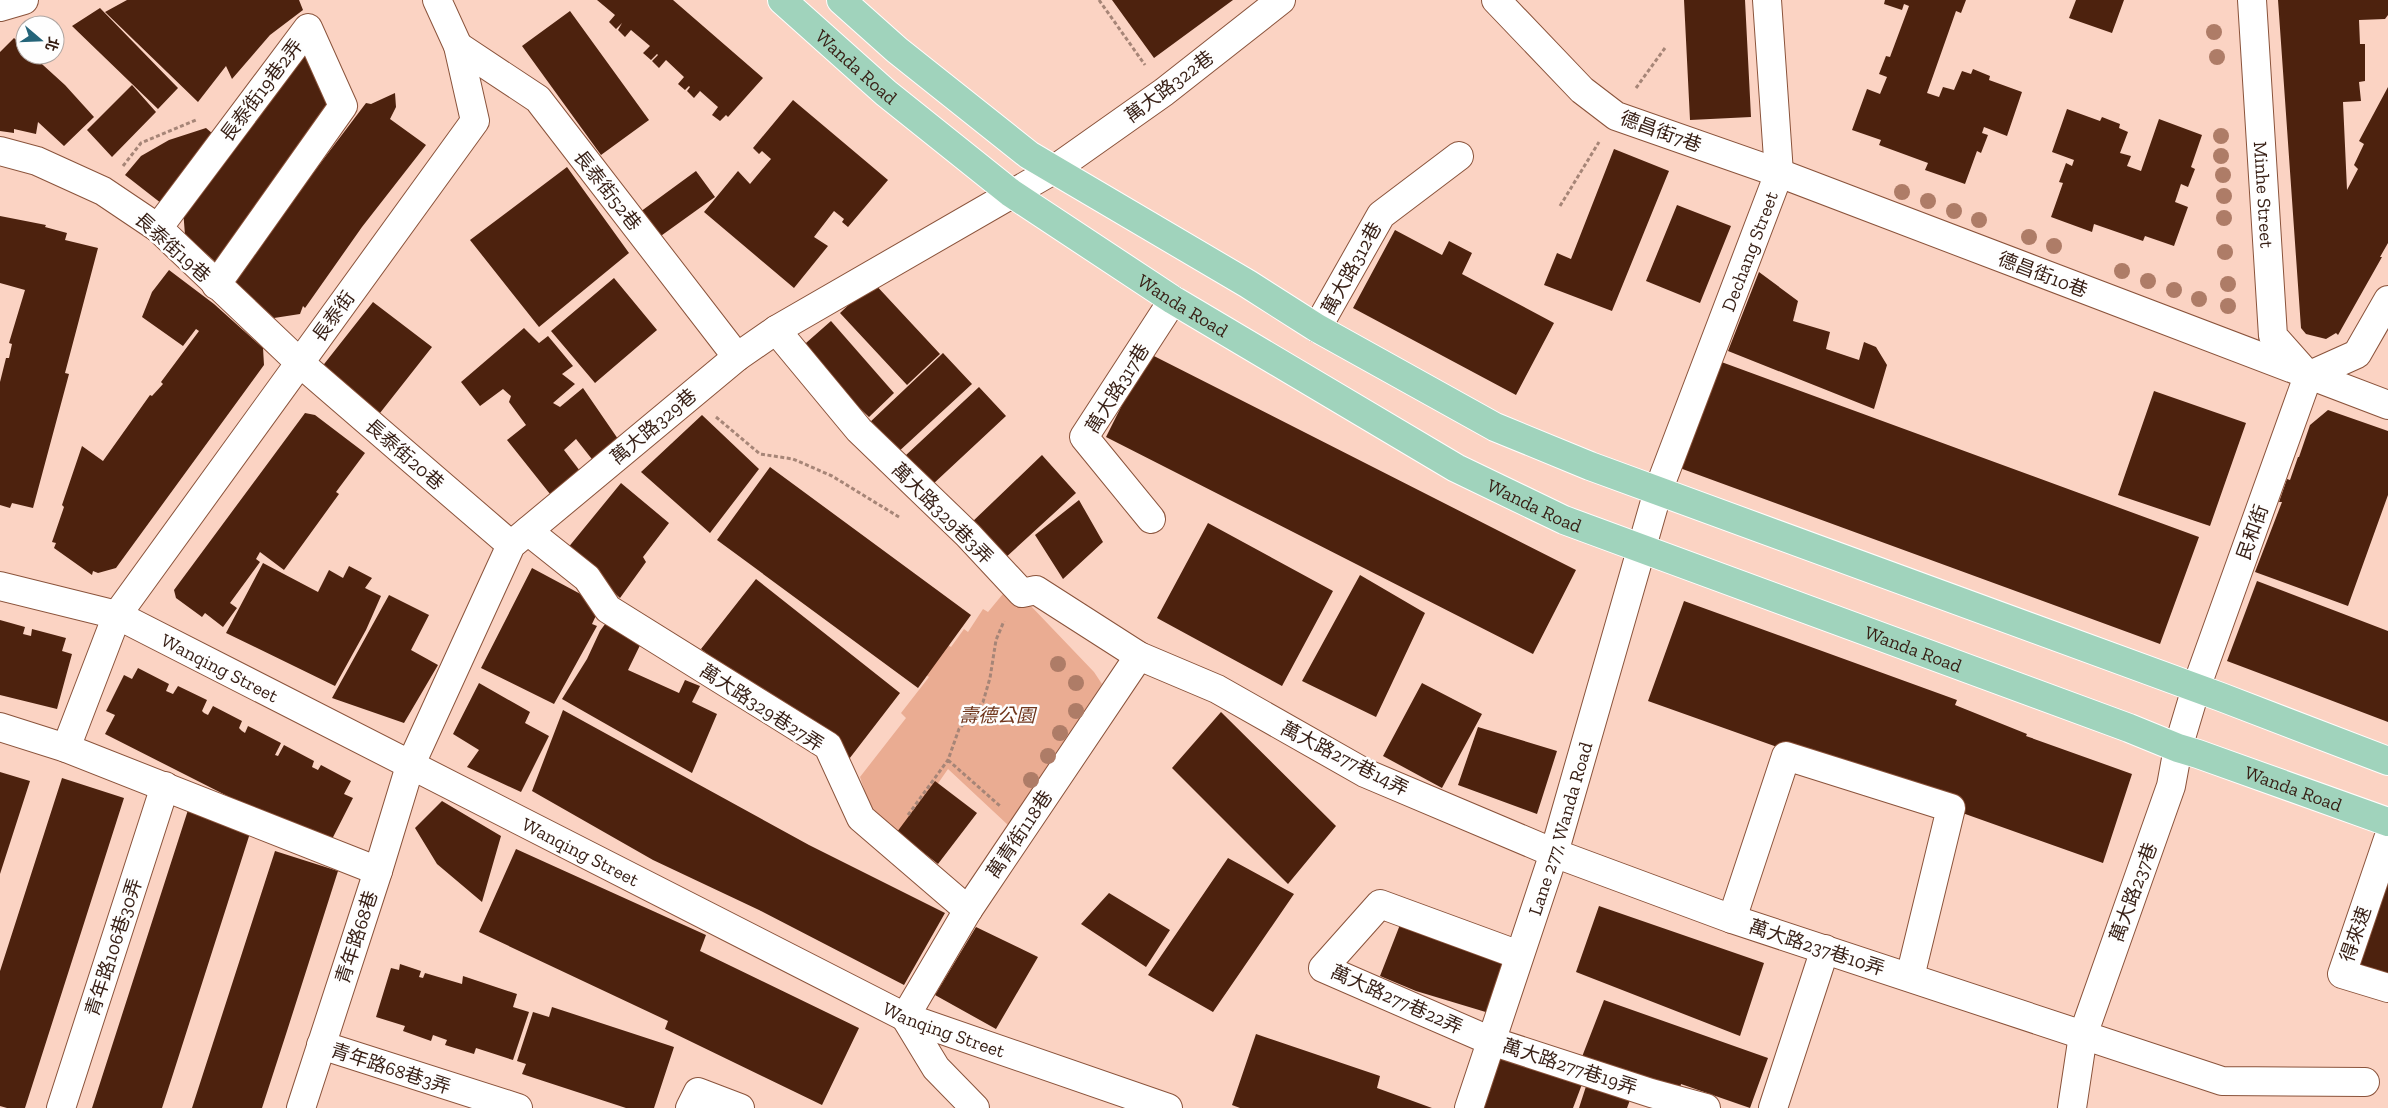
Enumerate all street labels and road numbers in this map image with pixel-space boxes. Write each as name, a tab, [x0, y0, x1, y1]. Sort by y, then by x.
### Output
street label: Wanda Road	[811, 25, 902, 110]
street label: 長泰街19巷2弄	[215, 35, 307, 146]
street label: 萬大路322巷	[1121, 46, 1218, 127]
street label: 德昌街7巷	[1617, 106, 1705, 157]
street label: Minhe Street	[2249, 141, 2278, 249]
street label: 長泰街52巷	[569, 146, 646, 235]
street label: Dechang Street	[1716, 188, 1783, 315]
street label: 長泰街19巷	[130, 208, 215, 287]
street label: 萬大路312巷	[1317, 218, 1386, 319]
street label: 德昌街10巷	[1995, 247, 2091, 302]
street label: Wanda Road	[1133, 269, 1233, 342]
street label: 長泰街	[307, 286, 359, 346]
street label: 萬大路317巷	[1081, 339, 1154, 437]
street label: 萬大路329巷	[606, 384, 701, 469]
street label: 長泰街20巷	[361, 414, 449, 495]
street label: 萬大路329巷3弄	[887, 458, 998, 569]
street label: Wanda Road	[1483, 474, 1585, 538]
street label: 民和街	[2232, 501, 2273, 563]
street label: Wanda Road	[1861, 621, 1965, 678]
street label: Wanqing Street	[157, 629, 282, 707]
street label: 萬大路329巷27弄	[696, 659, 828, 756]
street label: 萬大路277巷14弄	[1277, 716, 1412, 801]
street label: Lane 277, Wanda Road	[1523, 739, 1597, 918]
street label: Wanda Road	[2241, 761, 2346, 817]
street label: 萬青街118巷	[982, 786, 1057, 883]
street label: Wanqing Street	[518, 813, 643, 891]
street label: 萬大路237巷	[2105, 839, 2162, 945]
street label: 青年路106巷30弄	[80, 875, 147, 1019]
street label: 青年路68巷	[331, 888, 382, 987]
street label: 得來速	[2335, 903, 2376, 965]
street label: 萬大路237巷10弄	[1746, 915, 1888, 980]
street label: 萬大路277巷22弄	[1327, 960, 1466, 1039]
street label: Wanqing Street	[879, 997, 1008, 1063]
street label: 萬大路277巷19弄	[1500, 1034, 1640, 1099]
street label: 青年路68巷3弄	[328, 1038, 454, 1099]

